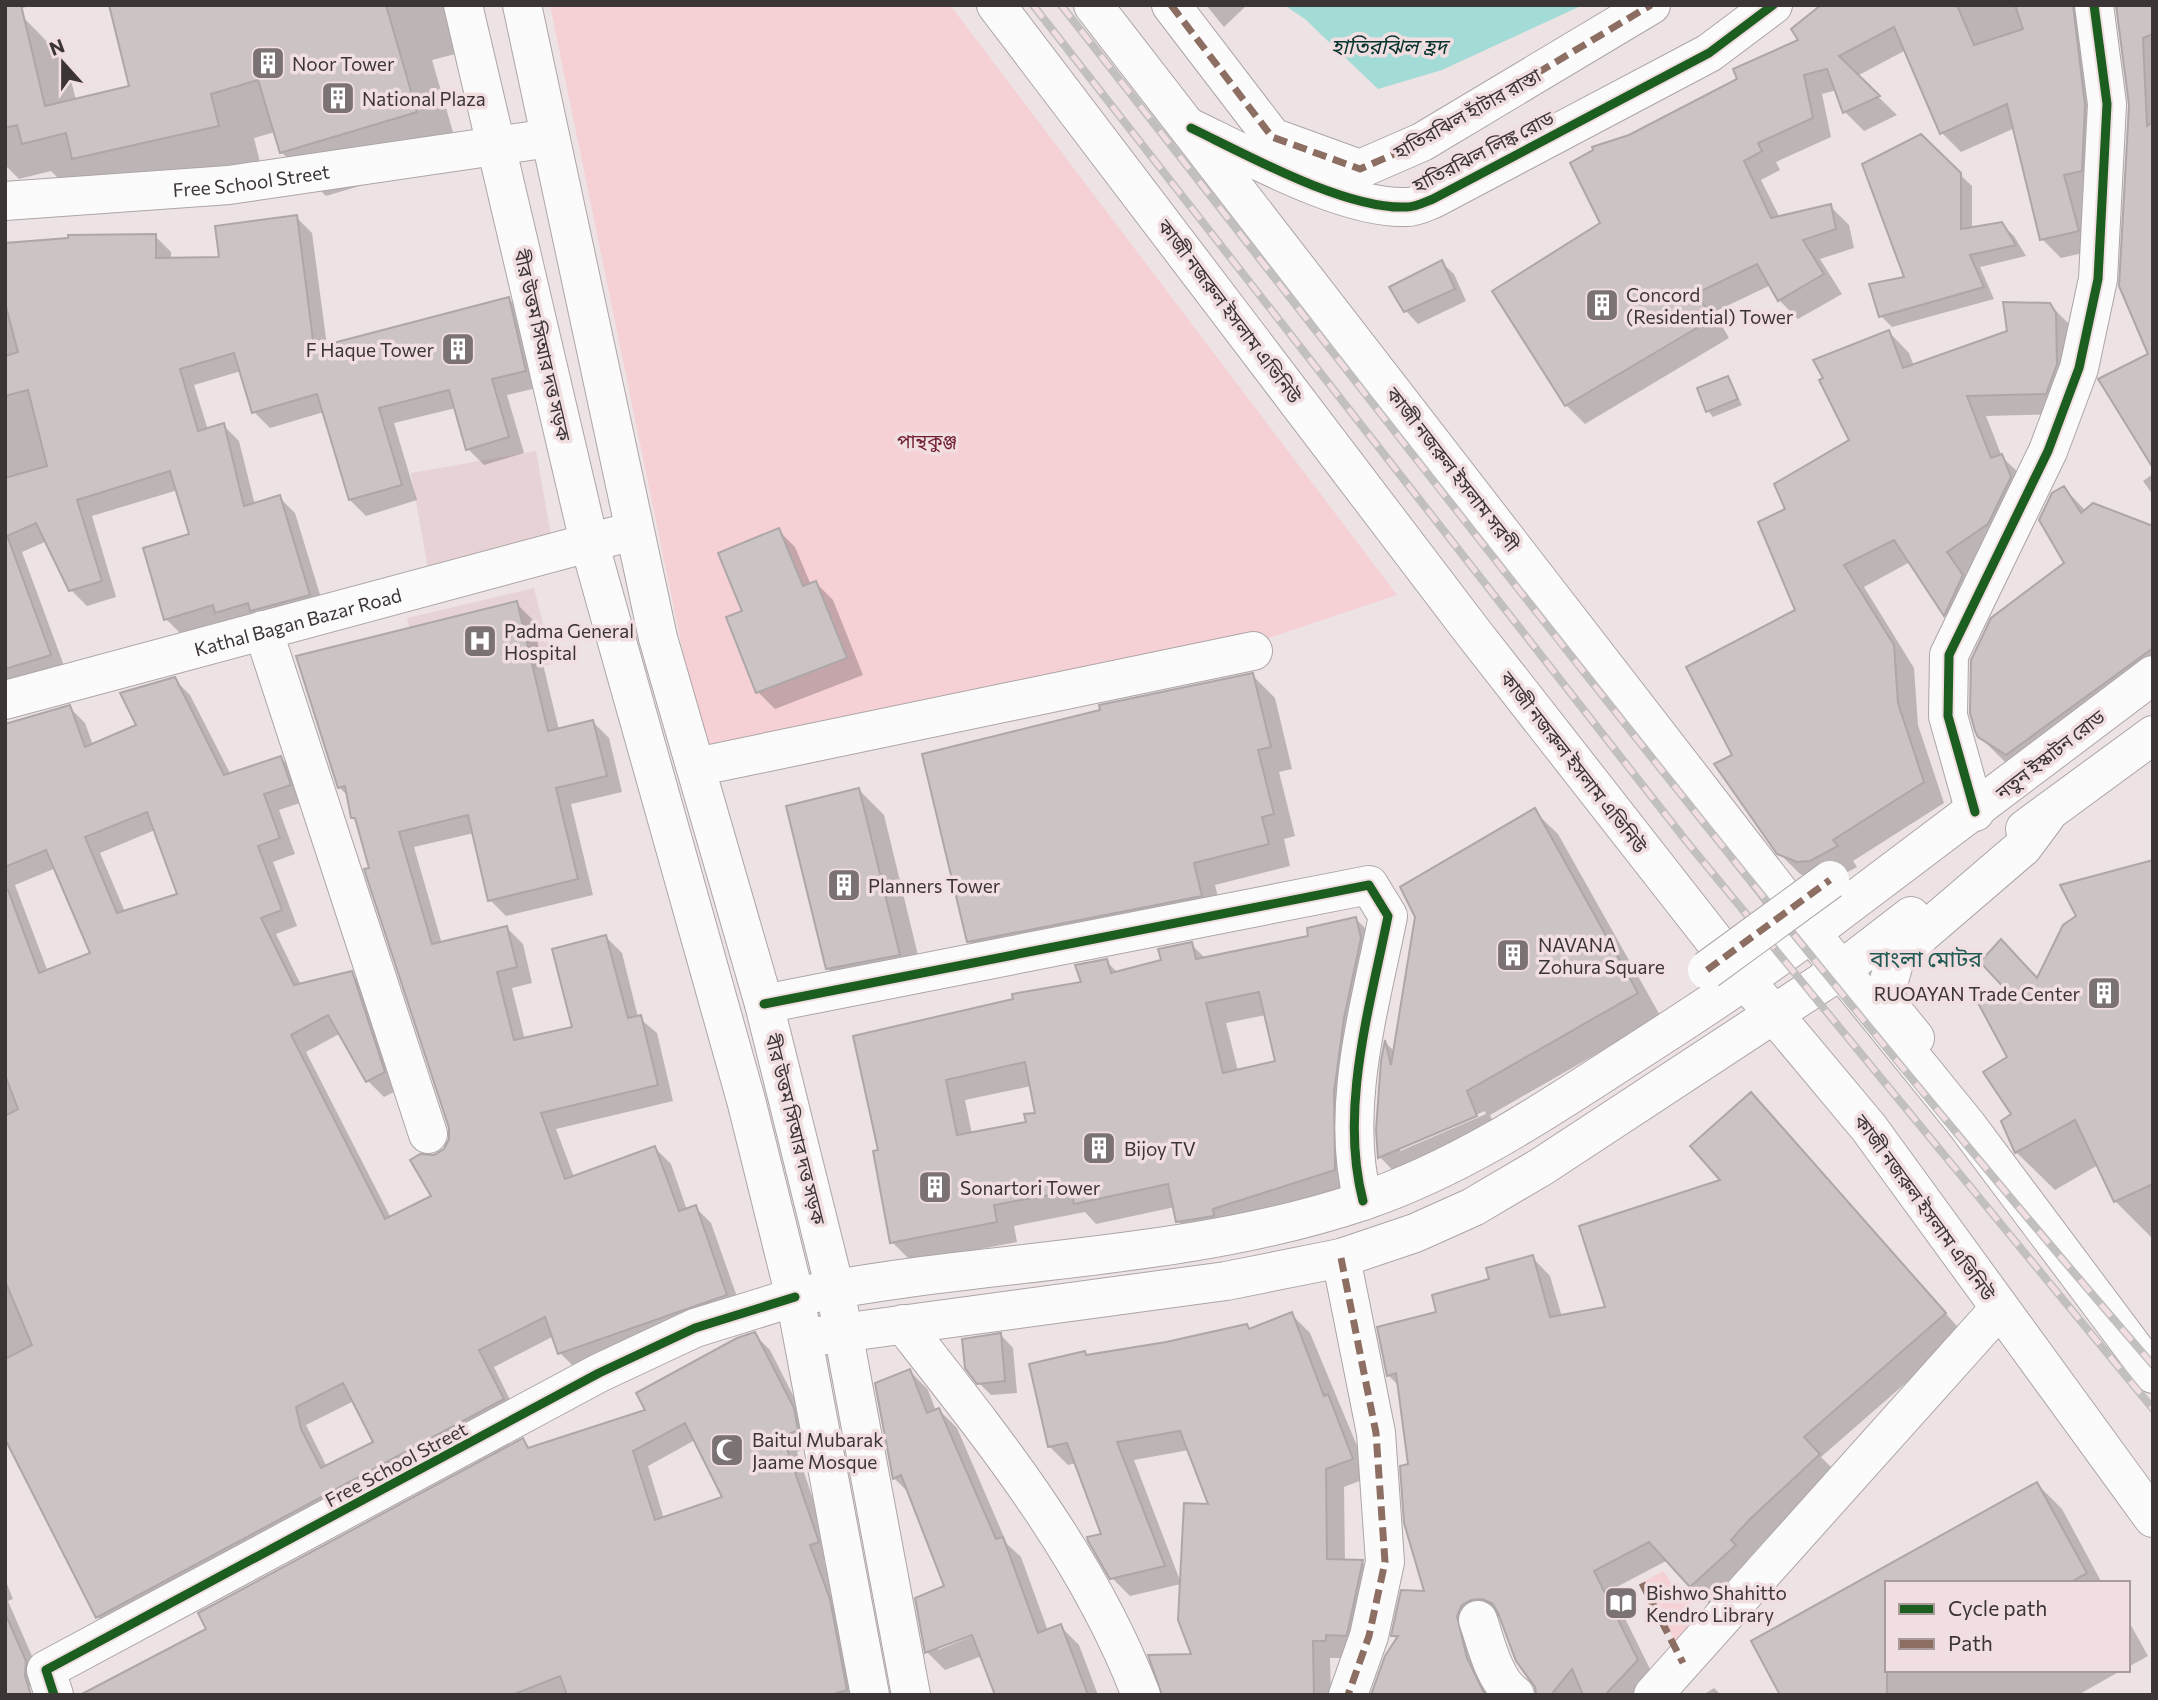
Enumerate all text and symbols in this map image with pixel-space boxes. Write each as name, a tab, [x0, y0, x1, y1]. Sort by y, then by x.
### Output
north arrow	[28, 28, 98, 98]
text: N	[46, 33, 68, 60]
water label: হাতিরঝিল হ্রদ	[1331, 33, 1451, 58]
building icon: Noor Tower	[249, 44, 287, 82]
place label: Noor Tower	[292, 52, 395, 75]
street label: হাতিরঝিল হাঁটার রাস্তা	[1389, 63, 1545, 163]
building icon: National Plaza	[319, 79, 357, 117]
place label: National Plaza	[362, 87, 486, 110]
street label: হাতিরঝিল লিঙ্ক রোড	[1408, 105, 1558, 197]
street label: Free School Street	[172, 159, 331, 201]
street label: কাজী নজরুল ইসলাম এভিনিউ	[1153, 214, 1307, 408]
street label: বীর উত্তম সিআর দত্ত সড়ক	[510, 246, 576, 444]
place label: Concord (Residential) Tower	[1626, 283, 1794, 328]
building icon: Concord (Residential) Tower	[1583, 286, 1621, 324]
building icon: F Haque Tower	[439, 330, 477, 368]
place label: F Haque Tower	[306, 338, 434, 361]
street label: কাজী নজরুল ইসলাম সরণী	[1381, 382, 1525, 556]
park label: পান্থকুঞ্জ	[897, 429, 957, 453]
street label: Kathal Bagan Bazar Road	[191, 582, 404, 660]
place label: Padma General Hospital	[504, 619, 634, 664]
hospital icon: Padma General Hospital	[461, 622, 499, 660]
street label: কাজী নজরুল ইসলাম এভিনিউ	[1495, 666, 1652, 858]
street label: নতুন ইস্কাটন রোড	[1990, 704, 2110, 805]
building icon: Planners Tower	[825, 866, 863, 904]
place label: Planners Tower	[868, 874, 1001, 897]
place label: NAVANA Zohura Square	[1538, 933, 1665, 978]
building icon: NAVANA Zohura Square	[1494, 936, 1532, 974]
district label: বাংলা মোটর	[1869, 944, 1982, 972]
building icon: RUOAYAN Trade Center	[2085, 974, 2123, 1012]
place label: RUOAYAN Trade Center	[1874, 982, 2080, 1005]
street label: বীর উত্তম সিআর দত্ত সড়ক	[761, 1030, 831, 1227]
street label: কাজী নজরুল ইসলাম এভিনিউ	[1849, 1109, 2000, 1305]
building icon: Bijoy TV	[1080, 1129, 1118, 1167]
place label: Bijoy TV	[1124, 1137, 1196, 1160]
building icon: Sonartori Tower	[916, 1168, 954, 1206]
place label: Sonartori Tower	[960, 1176, 1101, 1199]
street label: Free School Street	[321, 1417, 471, 1511]
place label: Baitul Mubarak Jaame Mosque	[752, 1428, 884, 1473]
mosque icon: Baitul Mubarak Jaame Mosque	[708, 1431, 746, 1469]
place label: Bishwo Shahitto Kendro Library	[1646, 1581, 1787, 1626]
legend	[1885, 1581, 2130, 1672]
library icon: Bishwo Shahitto Kendro Library	[1602, 1584, 1640, 1622]
text: Cycle path	[1948, 1595, 2047, 1620]
text: Path	[1948, 1630, 1993, 1655]

